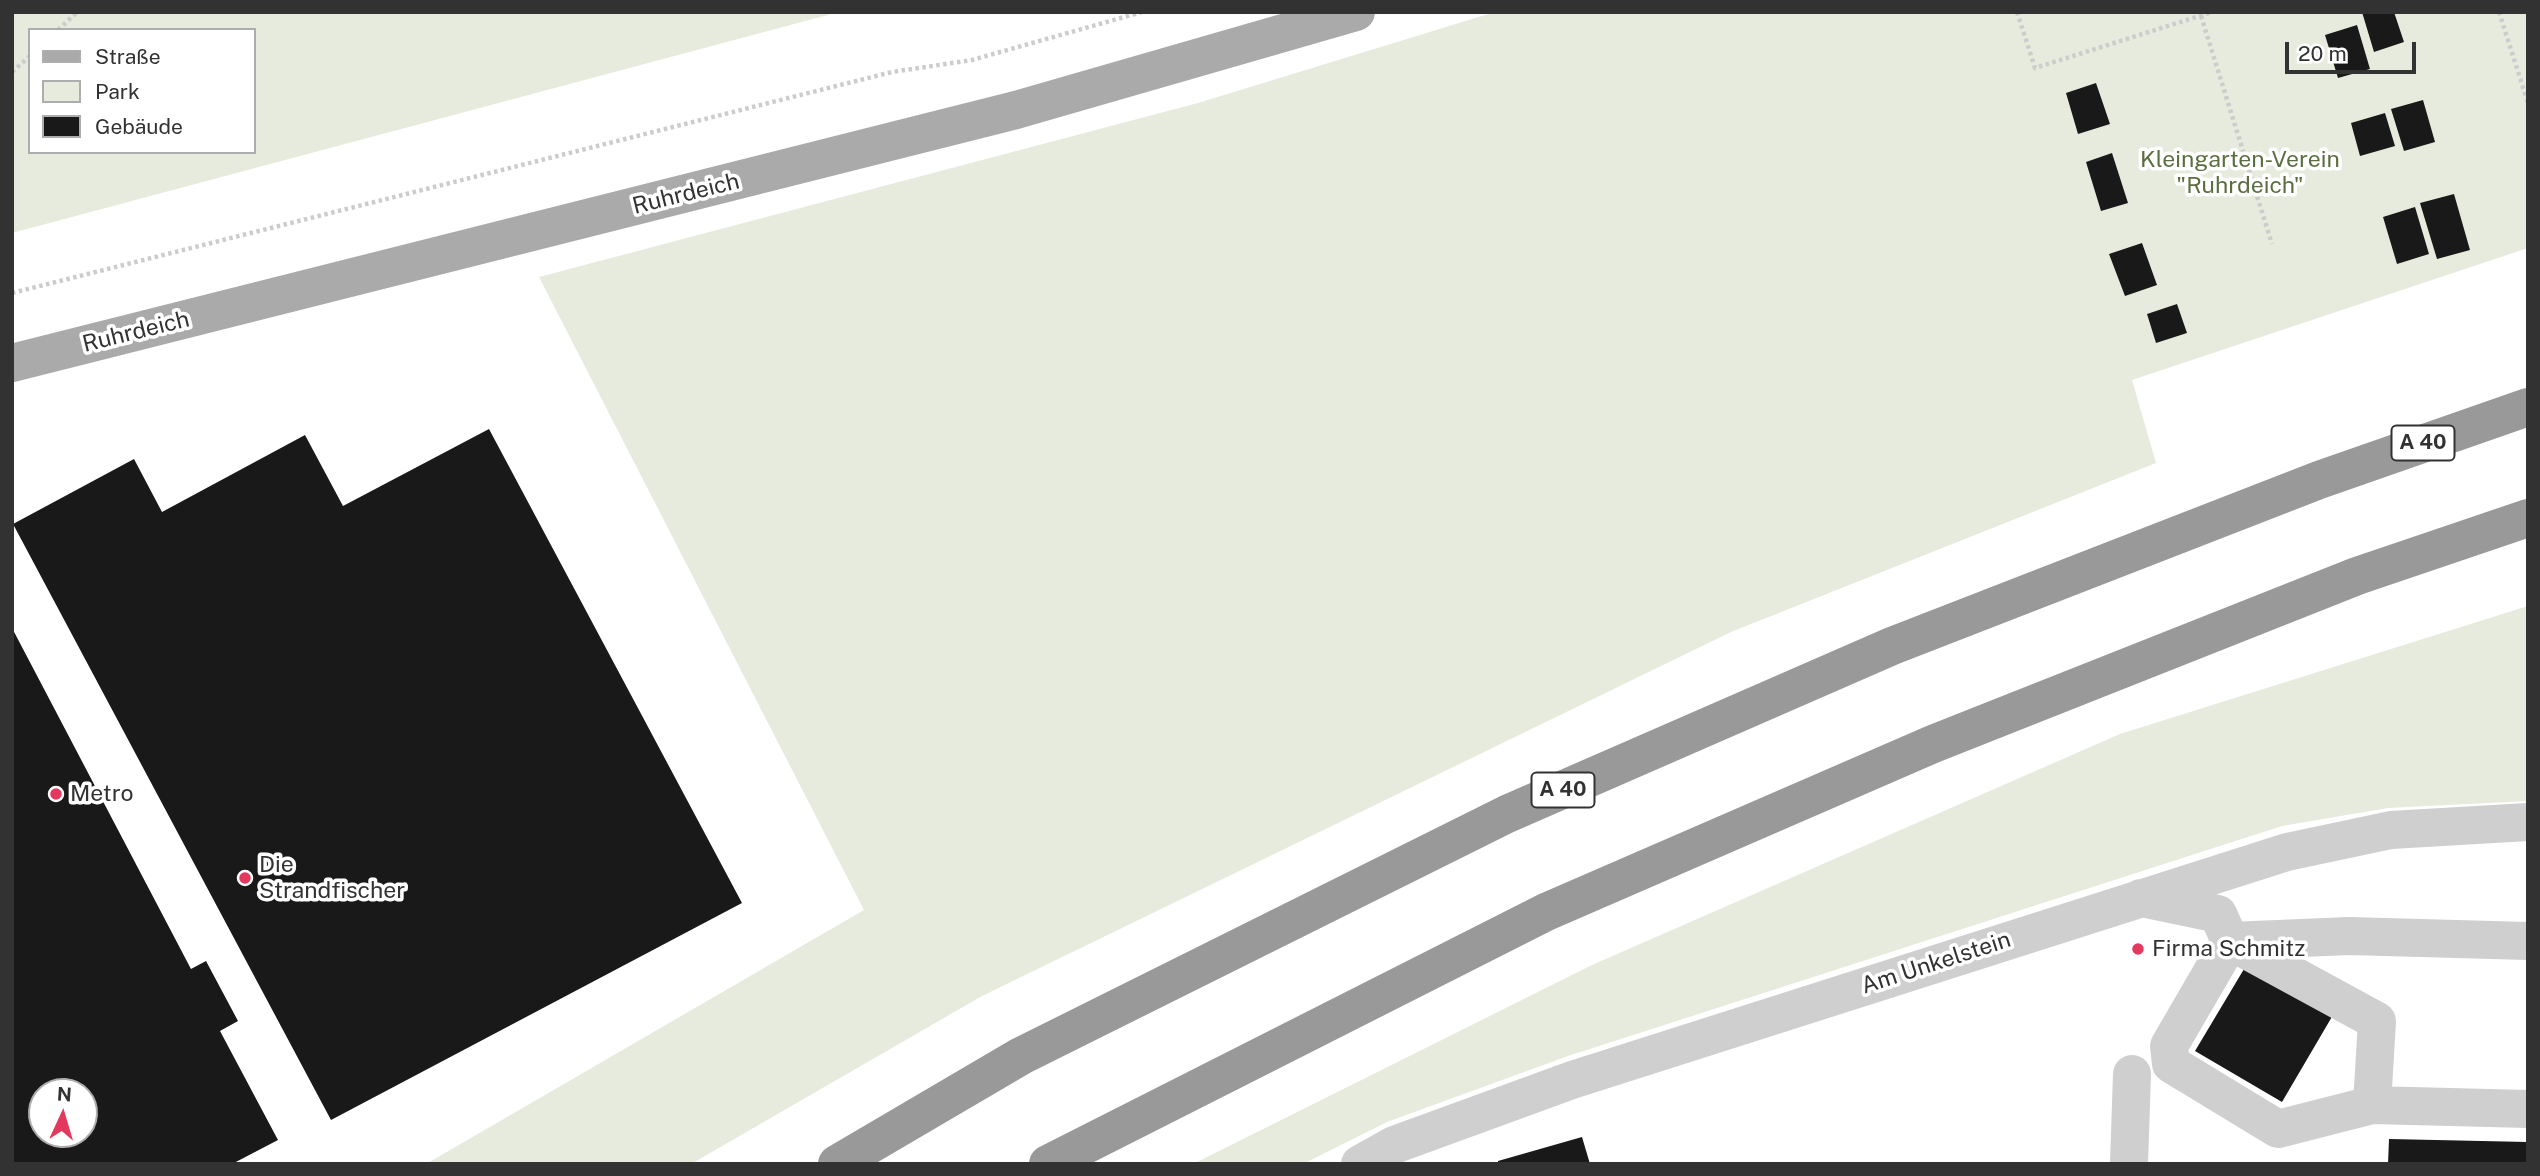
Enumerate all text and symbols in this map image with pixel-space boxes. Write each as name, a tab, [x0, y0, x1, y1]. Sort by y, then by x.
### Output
legend	[28, 28, 256, 154]
scale bar	[2288, 28, 2419, 72]
text: 20 m	[2298, 41, 2347, 66]
text: Straße	[95, 44, 161, 69]
text: Park	[95, 79, 140, 104]
text: Gebäude	[95, 114, 183, 139]
park label: Kleingarten-Verein "Ruhrdeich"	[2140, 146, 2340, 200]
street label: Ruhrdeich	[630, 167, 742, 221]
street label: Ruhrdeich	[80, 305, 192, 359]
road number: A 40	[2392, 426, 2454, 460]
road number: A 40	[1532, 772, 1594, 808]
place label: Metro	[70, 780, 133, 808]
marker: Metro	[48, 786, 64, 802]
place label: Die Strandfischer	[259, 851, 405, 905]
marker: Die Strandfischer	[237, 870, 253, 886]
street label: Am Unkelstein	[1858, 926, 2014, 1000]
place label: Firma Schmitz	[2152, 935, 2305, 963]
marker: Firma Schmitz	[2130, 941, 2146, 957]
north arrow	[28, 1078, 98, 1148]
text: N	[56, 1083, 72, 1106]

